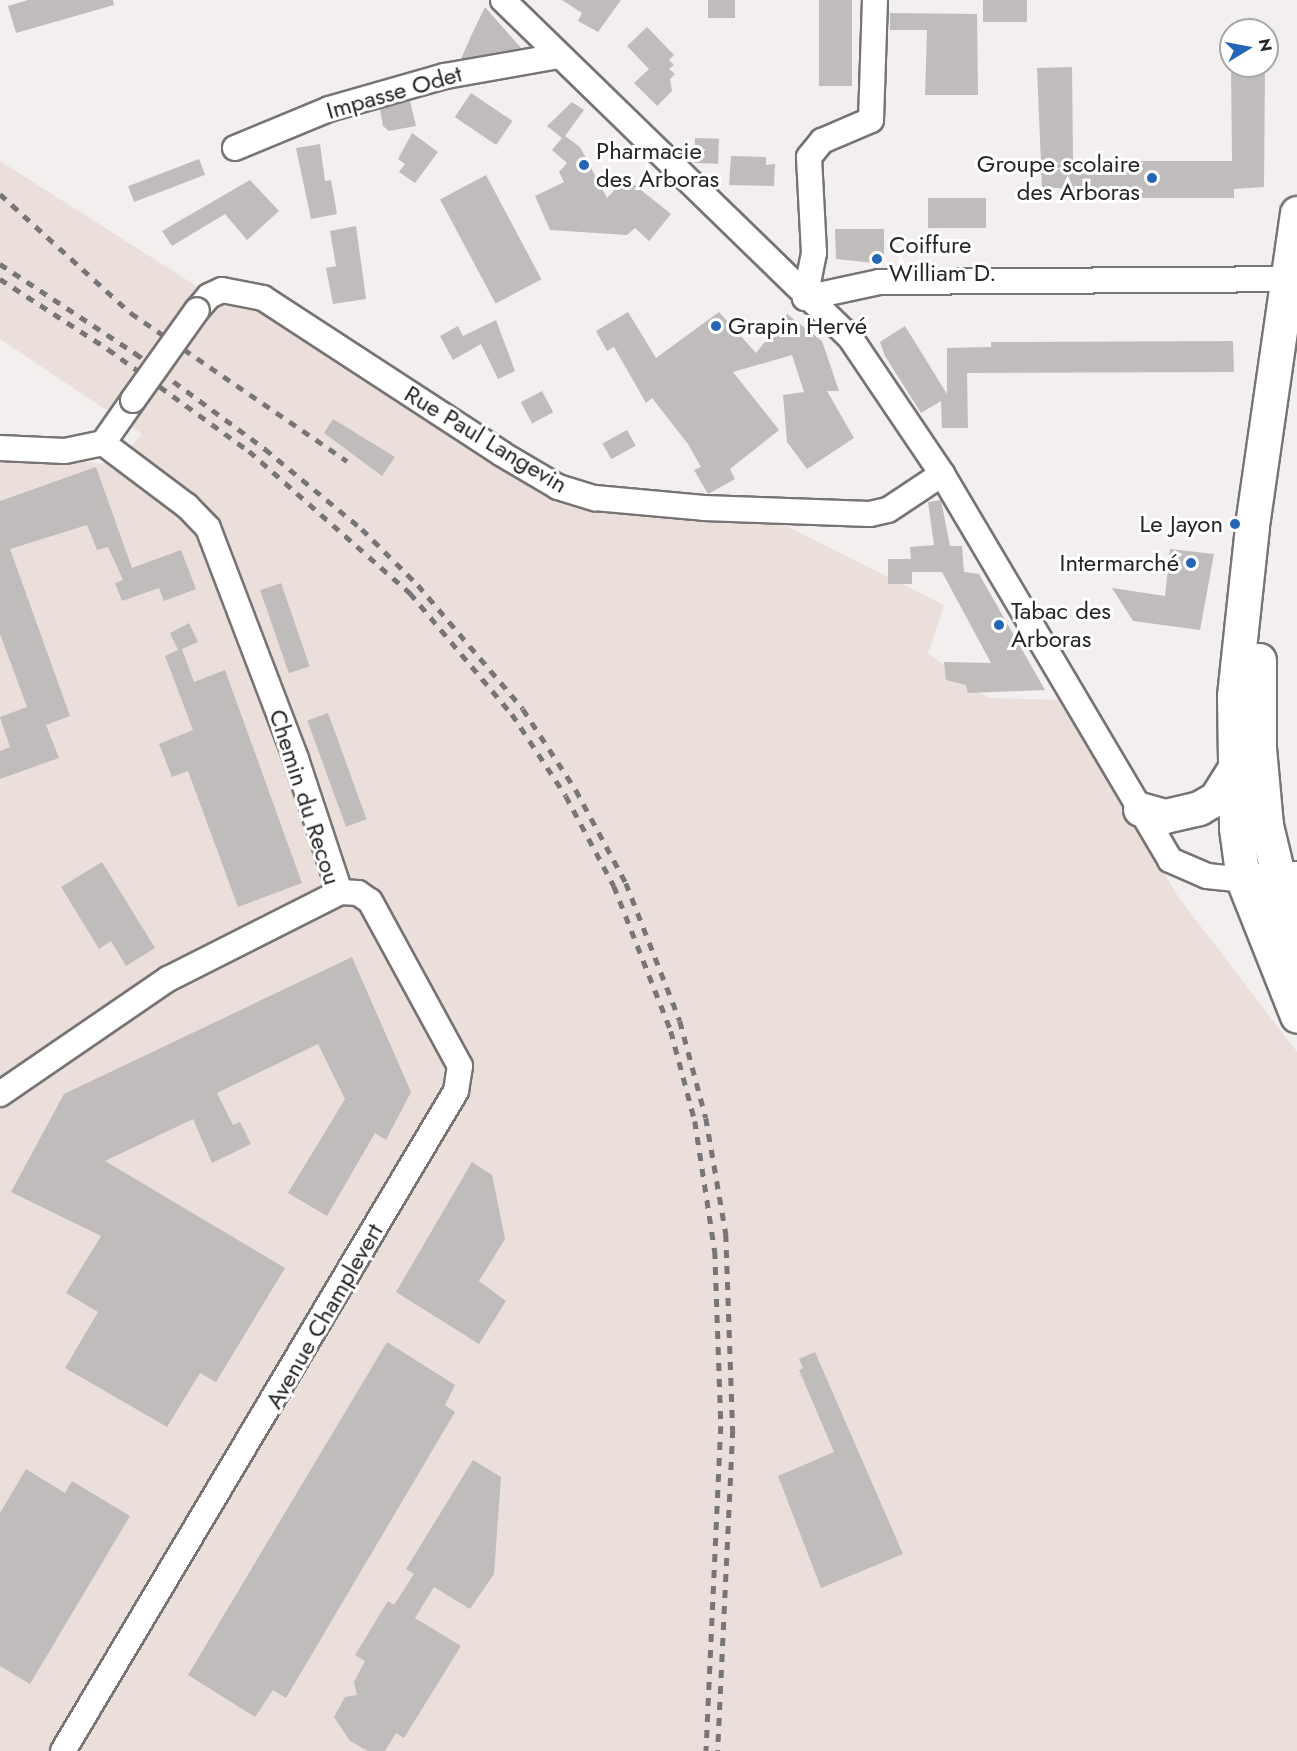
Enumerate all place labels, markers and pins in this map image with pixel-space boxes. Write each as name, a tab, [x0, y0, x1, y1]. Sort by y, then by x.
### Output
place label: Pharmacie des Arboras	[596, 137, 719, 193]
place label: Groupe scolaire des Arboras	[977, 150, 1140, 206]
marker: Pharmacie des Arboras	[577, 158, 591, 172]
marker: Groupe scolaire des Arboras	[1145, 171, 1159, 185]
place label: Coiffure William D.	[889, 231, 997, 287]
marker: Coiffure William D.	[870, 252, 884, 266]
place label: Grapin Hervé	[728, 312, 867, 340]
marker: Grapin Hervé	[709, 319, 723, 333]
place label: Le Jayon	[1140, 510, 1223, 538]
marker: Le Jayon	[1228, 517, 1242, 531]
place label: Intermarché	[1060, 549, 1179, 577]
marker: Intermarché	[1184, 556, 1198, 570]
place label: Tabac des Arboras	[1011, 597, 1111, 653]
marker: Tabac des Arboras	[992, 618, 1006, 632]

